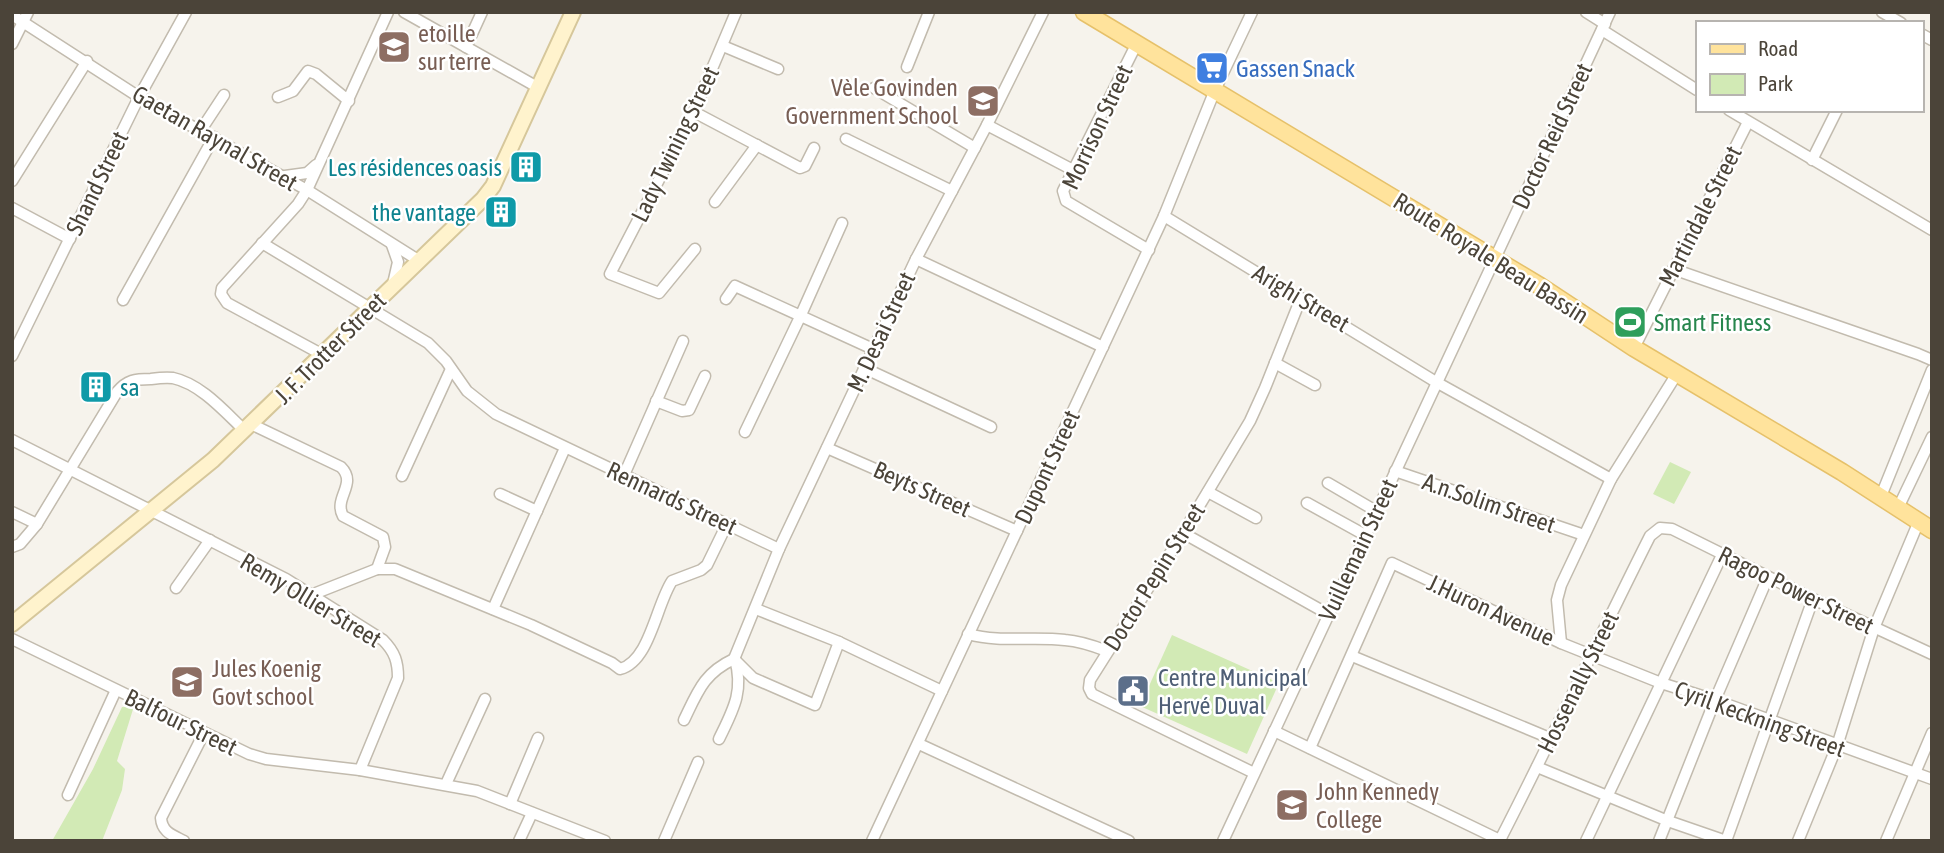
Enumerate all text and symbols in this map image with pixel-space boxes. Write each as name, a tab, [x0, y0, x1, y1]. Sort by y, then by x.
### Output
place label: etoille sur terre	[418, 20, 491, 75]
legend	[1696, 21, 1923, 112]
school or university icon: etoille sur terre	[375, 28, 413, 66]
text: Road	[1758, 36, 1798, 60]
supermarket icon: Gassen Snack	[1193, 49, 1231, 87]
place label: Gassen Snack	[1236, 55, 1355, 82]
street label: Doctor Reid Street	[1506, 59, 1598, 213]
street label: Morrison Street	[1056, 60, 1138, 194]
street label: Lady Twining Street	[626, 62, 724, 226]
text: Park	[1758, 71, 1793, 95]
place label: Vèle Govinden Government School	[785, 74, 959, 129]
street label: Gaetan Raynal Street	[128, 80, 302, 196]
school or university icon: Vèle Govinden Government School	[964, 82, 1002, 120]
street label: Shand Street	[60, 127, 134, 239]
street label: Martindale Street	[1653, 141, 1747, 291]
building icon: Les résidences oasis	[507, 148, 545, 186]
place label: Les résidences oasis	[328, 154, 502, 181]
street label: Route Royale Beau Bassin	[1389, 187, 1593, 329]
building icon: the vantage	[482, 193, 520, 231]
place label: the vantage	[372, 199, 476, 226]
street label: Arighi Street	[1248, 259, 1354, 337]
street label: M. Desai Street	[841, 268, 921, 396]
street label: J. F. Trotter Street	[269, 287, 391, 409]
sports icon: Smart Fitness	[1611, 303, 1649, 341]
place label: Smart Fitness	[1654, 309, 1771, 336]
building icon: sa	[77, 368, 115, 406]
place label: sa	[120, 374, 140, 401]
street label: Dupont Street	[1009, 406, 1085, 528]
street label: Rennards Street	[603, 456, 741, 540]
street label: Beyts Street	[869, 456, 975, 522]
street label: A.n.Solim Street	[1419, 468, 1559, 538]
street label: Vuillemain Street	[1313, 475, 1403, 625]
street label: Doctor Pepin Street	[1098, 498, 1210, 656]
street label: Ragoo Power Street	[1714, 541, 1878, 639]
street label: Remy Ollier Street	[236, 547, 386, 653]
street label: J.Huron Avenue	[1423, 569, 1559, 651]
street label: Hossenally Street	[1532, 607, 1624, 757]
place label: Jules Koenig Govt school	[212, 655, 322, 710]
school or university icon: Jules Koenig Govt school	[168, 663, 206, 701]
place label: Centre Municipal Hervé Duval	[1158, 664, 1308, 719]
public building icon: Centre Municipal Hervé Duval	[1114, 672, 1152, 710]
street label: Cyril Keckning Street	[1671, 676, 1849, 762]
street label: Balfour Street	[121, 683, 242, 761]
place label: John Kennedy College	[1316, 778, 1439, 833]
school or university icon: John Kennedy College	[1273, 786, 1311, 824]

